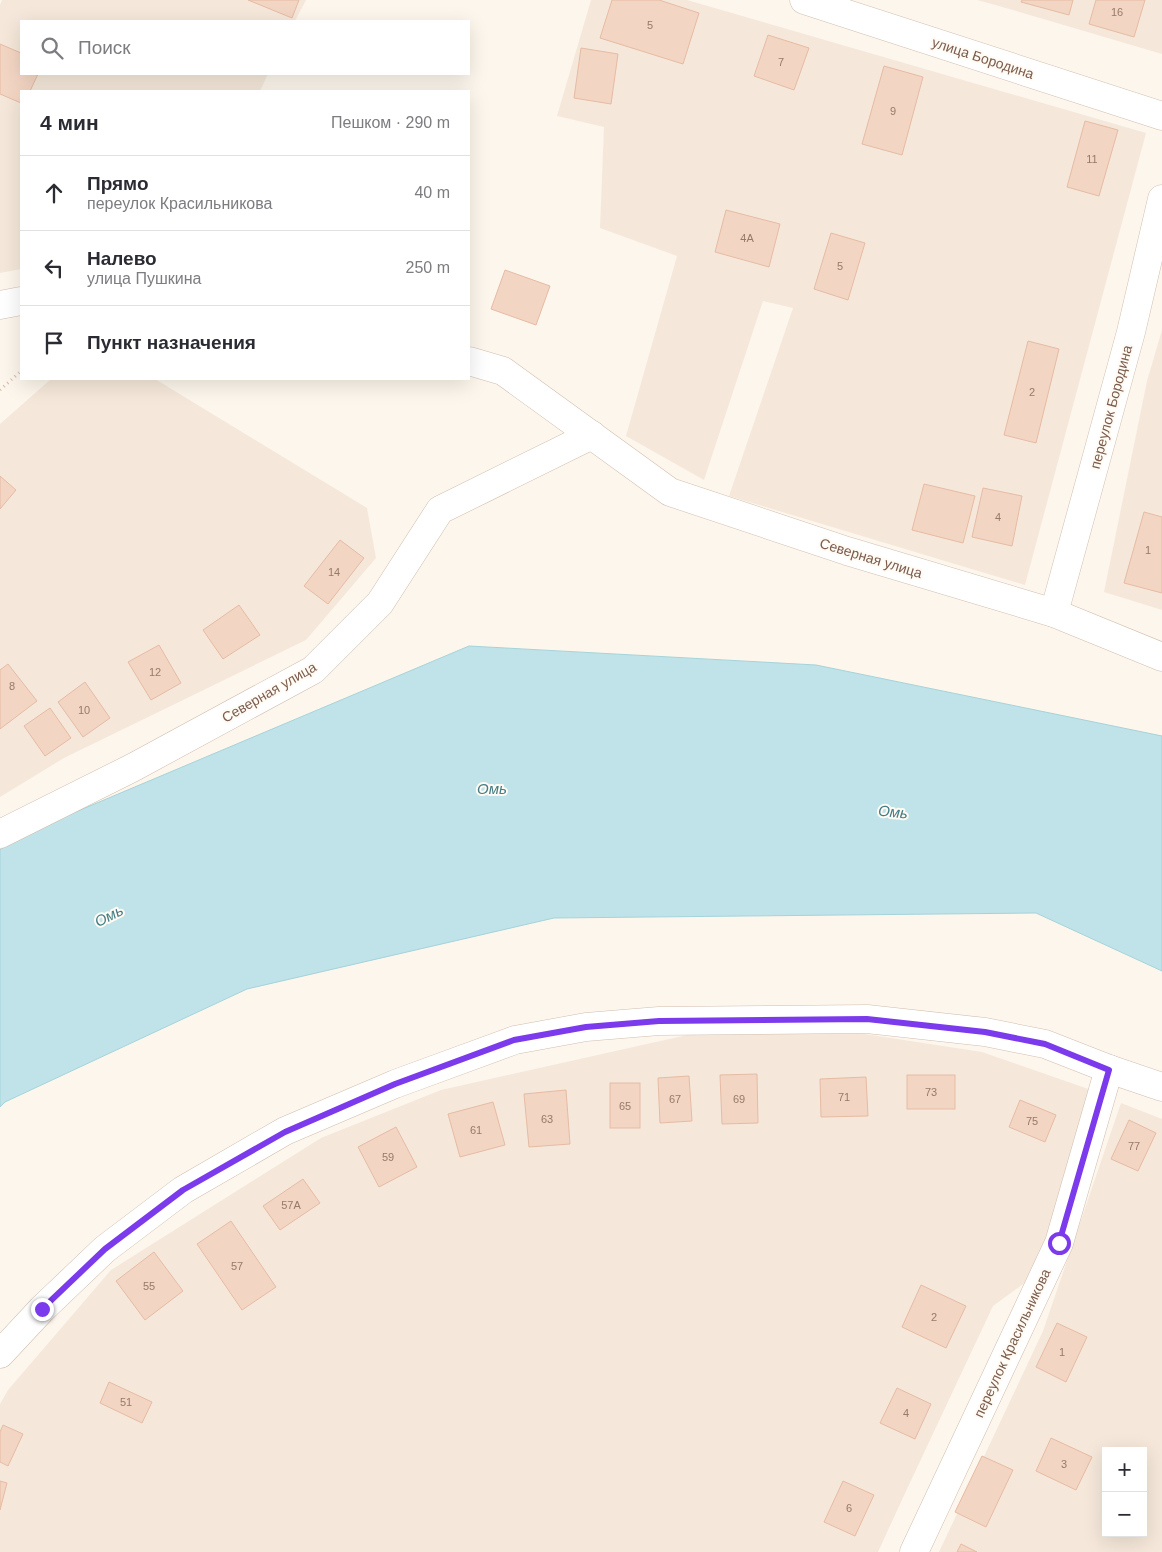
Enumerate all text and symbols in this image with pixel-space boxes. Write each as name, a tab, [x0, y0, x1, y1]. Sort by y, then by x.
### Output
house number: 16	[1111, 6, 1123, 18]
house number: 5	[647, 19, 653, 31]
search box	[20, 20, 470, 75]
icon: search	[38, 34, 66, 62]
street label: улица Бородина	[930, 34, 1036, 82]
text: Поиск	[78, 37, 131, 58]
house number: 7	[778, 56, 784, 68]
house number: 9	[890, 105, 896, 117]
text: 4 мин	[40, 111, 99, 134]
text: Пешком · 290 m	[331, 114, 450, 131]
house number: 11	[1086, 153, 1098, 165]
text: Прямо	[87, 173, 149, 194]
icon: ahead	[40, 179, 68, 207]
text: 40 m	[414, 184, 450, 201]
text: переулок Красильникова	[87, 195, 272, 212]
house number: 4А	[740, 232, 754, 244]
text: Налево	[87, 248, 157, 269]
icon: left	[40, 254, 68, 282]
text: 250 m	[406, 259, 450, 276]
house number: 5	[837, 260, 843, 272]
text: улица Пушкина	[87, 270, 201, 287]
icon: arrive	[40, 329, 68, 357]
text: Пункт назначения	[87, 332, 256, 353]
street label: переулок Бородина	[1087, 343, 1135, 471]
house number: 2	[1029, 386, 1035, 398]
house number: 4	[995, 511, 1001, 523]
street label: Северная улица	[818, 535, 924, 581]
house number: 1	[1145, 544, 1151, 556]
house number: 14	[328, 566, 340, 578]
street label: Северная улица	[219, 658, 319, 725]
house number: 12	[149, 666, 161, 678]
house number: 8	[9, 680, 15, 692]
house number: 10	[78, 704, 90, 716]
water label: Омь	[477, 780, 507, 797]
water label: Омь	[877, 801, 909, 822]
water label: Омь	[92, 901, 126, 930]
house number: 73	[925, 1086, 937, 1098]
house number: 71	[838, 1091, 850, 1103]
house number: 67	[669, 1093, 681, 1105]
house number: 69	[733, 1093, 745, 1105]
house number: 65	[619, 1100, 631, 1112]
house number: 63	[541, 1113, 553, 1125]
house number: 75	[1026, 1115, 1038, 1127]
house number: 61	[470, 1124, 482, 1136]
house number: 77	[1128, 1140, 1140, 1152]
house number: 59	[382, 1151, 394, 1163]
house number: 57А	[281, 1199, 301, 1211]
route start	[1048, 1232, 1071, 1255]
house number: 57	[231, 1260, 243, 1272]
street label: переулок Красильникова	[970, 1266, 1054, 1420]
house number: 55	[143, 1280, 155, 1292]
route end	[31, 1298, 54, 1321]
house number: 2	[931, 1311, 937, 1323]
house number: 1	[1059, 1346, 1065, 1358]
house number: 51	[120, 1396, 132, 1408]
house number: 4	[903, 1407, 909, 1419]
map controls	[1102, 1447, 1147, 1537]
button: +	[1102, 1447, 1147, 1492]
house number: 3	[1061, 1458, 1067, 1470]
button: −	[1102, 1492, 1147, 1537]
house number: 6	[846, 1502, 852, 1514]

